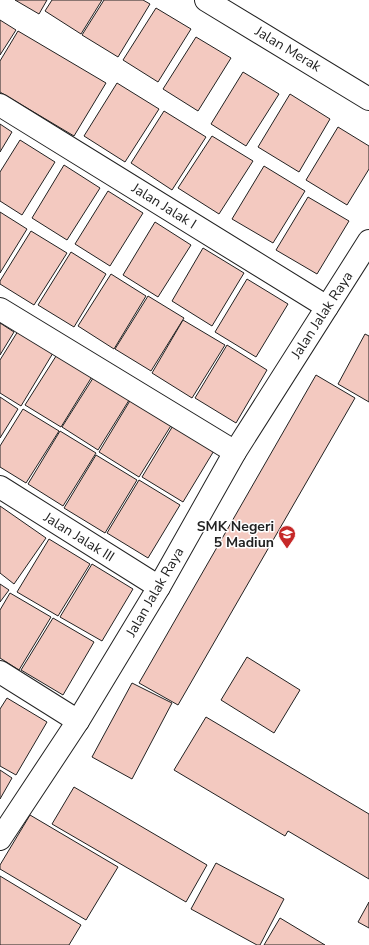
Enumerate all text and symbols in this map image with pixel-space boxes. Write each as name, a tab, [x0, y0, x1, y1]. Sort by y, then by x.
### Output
street label: Jalan Merak	[251, 21, 325, 77]
street label: Jalan Jalak I	[127, 178, 200, 233]
street label: Jalan Jalak Raya	[286, 268, 357, 363]
street label: Jalan Jalak III	[39, 507, 118, 566]
place label: SMK Negeri 5 Madiun	[197, 517, 274, 552]
school or university icon: SMK Negeri 5 Madiun	[277, 524, 297, 549]
street label: Jalan Jalak Raya	[121, 544, 188, 641]

